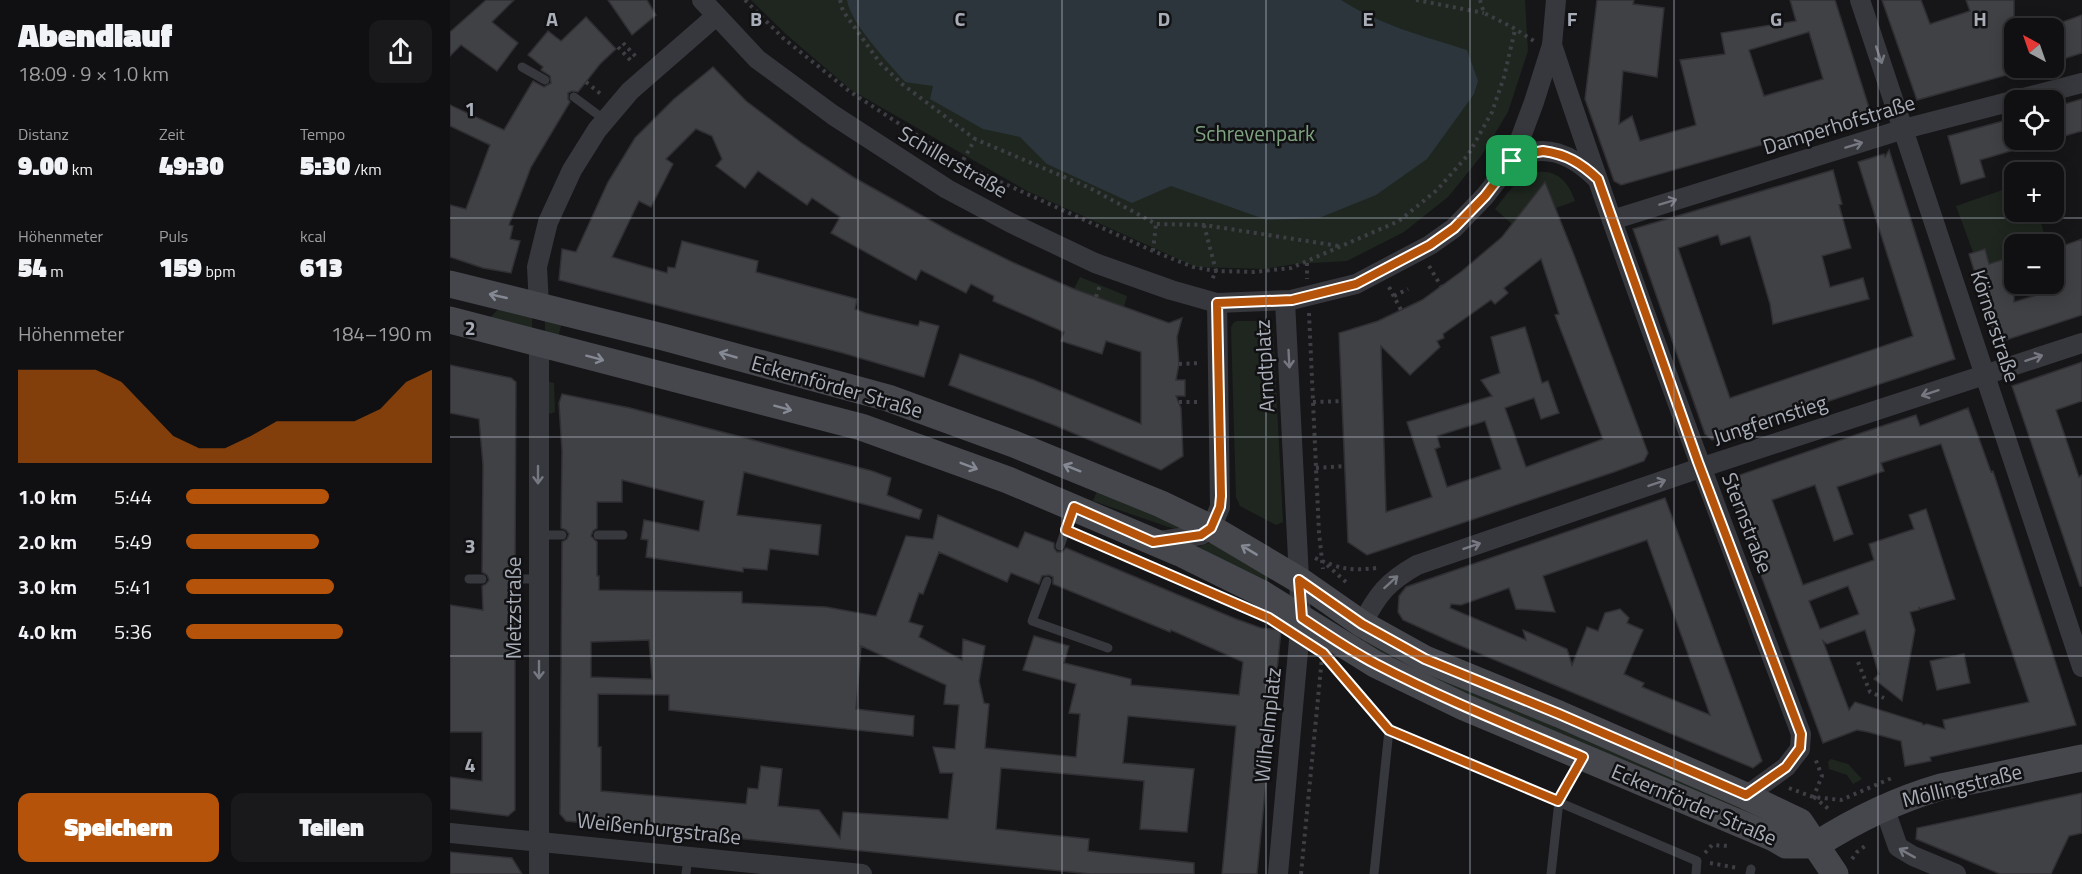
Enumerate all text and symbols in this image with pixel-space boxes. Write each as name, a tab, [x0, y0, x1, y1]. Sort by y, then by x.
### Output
text: A	[546, 3, 558, 34]
text: B	[750, 3, 762, 34]
text: C	[955, 3, 966, 34]
text: D	[1158, 3, 1170, 34]
text: E	[1362, 3, 1374, 34]
text: F	[1567, 3, 1578, 34]
text: G	[1770, 3, 1782, 34]
text: H	[1973, 3, 1987, 34]
text: Abendlauf	[18, 10, 172, 60]
north arrow	[2004, 18, 2064, 78]
map controls	[2004, 18, 2064, 294]
button: share	[369, 20, 432, 83]
one-way arrow	[1874, 45, 1885, 64]
text: 18:09 · 9 × 1.0 km	[18, 58, 169, 89]
street label: Damperhofstraße	[1759, 86, 1919, 162]
button: locate	[2004, 90, 2064, 150]
text: 1	[464, 93, 476, 124]
street label: Schillerstraße	[893, 117, 1014, 205]
park label: Schrevenpark	[1195, 117, 1315, 149]
text: Distanz	[18, 122, 69, 146]
text: Zeit	[159, 122, 185, 146]
text: Tempo	[300, 122, 345, 146]
pin	[1486, 135, 1537, 186]
one-way arrow	[1844, 139, 1863, 150]
icon: arrive	[1495, 144, 1528, 177]
text: 9.00	[18, 146, 68, 185]
text: 49:30	[159, 146, 224, 185]
text: 5:30	[300, 146, 350, 185]
text: km	[68, 157, 93, 181]
text: /km	[350, 157, 382, 181]
button: +	[2004, 162, 2064, 222]
one-way arrow	[1658, 196, 1677, 207]
text: Höhenmeter	[18, 224, 103, 248]
text: Puls	[159, 224, 188, 248]
text: kcal	[300, 224, 326, 248]
button: −	[2004, 234, 2064, 294]
text: 54	[18, 248, 47, 287]
text: 159	[159, 248, 202, 287]
text: 613	[300, 248, 343, 287]
text: m	[47, 259, 64, 283]
text: bpm	[202, 259, 236, 283]
street label: Körnerstraße	[1963, 265, 2029, 386]
one-way arrow	[489, 289, 508, 301]
text: 2	[464, 312, 476, 343]
text: Höhenmeter	[18, 318, 124, 349]
text: 184–190 m	[331, 318, 432, 349]
street label: Arndtplatz	[1246, 319, 1282, 413]
street label: Eckernförder Straße	[748, 346, 927, 426]
one-way arrow	[719, 349, 738, 360]
one-way arrow	[1283, 349, 1294, 369]
one-way arrow	[585, 352, 604, 364]
one-way arrow	[2024, 352, 2043, 363]
street label: Jungfernstieg	[1708, 385, 1831, 453]
one-way arrow	[1921, 388, 1940, 399]
one-way arrow	[774, 403, 793, 414]
one-way arrow	[960, 461, 978, 472]
one-way arrow	[1064, 462, 1082, 473]
one-way arrow	[532, 465, 544, 485]
street label: Sternstraße	[1714, 468, 1782, 578]
one-way arrow	[1647, 476, 1666, 487]
text: 1.0 km	[18, 481, 77, 512]
text: 5:44	[114, 481, 152, 512]
text: 2.0 km	[18, 526, 77, 557]
text: 5:49	[114, 526, 152, 557]
text: 3	[464, 530, 476, 561]
one-way arrow	[1463, 540, 1481, 551]
one-way arrow	[1241, 544, 1258, 556]
street label: Metzstraße	[497, 557, 529, 659]
text: 3.0 km	[18, 571, 77, 602]
text: 5:41	[114, 571, 152, 602]
one-way arrow	[1384, 575, 1399, 589]
text: 4.0 km	[18, 616, 77, 647]
text: 5:36	[114, 616, 152, 647]
one-way arrow	[533, 660, 545, 680]
street label: Wilhelmplatz	[1245, 666, 1289, 784]
text: 4	[464, 749, 476, 780]
street label: Eckernförder Straße	[1607, 755, 1782, 853]
street label: Möllingstraße	[1898, 755, 2025, 815]
button: Speichern	[18, 793, 219, 862]
button: Teilen	[231, 793, 432, 862]
street label: Weißenburgstraße	[575, 803, 743, 853]
one-way arrow	[1899, 847, 1917, 858]

